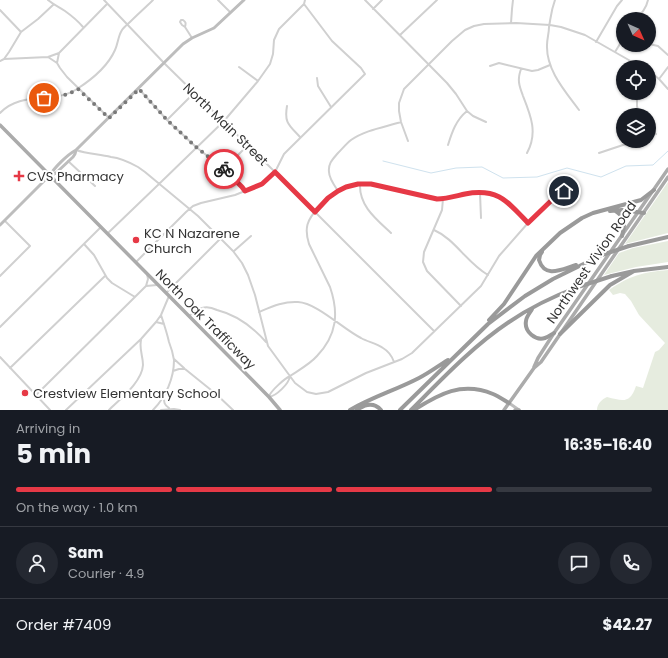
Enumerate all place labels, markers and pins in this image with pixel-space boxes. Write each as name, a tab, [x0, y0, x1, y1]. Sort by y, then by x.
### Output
pin	[27, 81, 61, 115]
place label: CVS Pharmacy	[27, 167, 124, 186]
marker: CVS Pharmacy	[14, 171, 24, 181]
pin	[547, 174, 581, 208]
place label: KC N Nazarene Church	[144, 224, 240, 258]
marker: KC N Nazarene Church	[131, 235, 141, 245]
place label: Crestview Elementary School	[33, 384, 221, 403]
marker: Crestview Elementary School	[20, 388, 30, 398]

